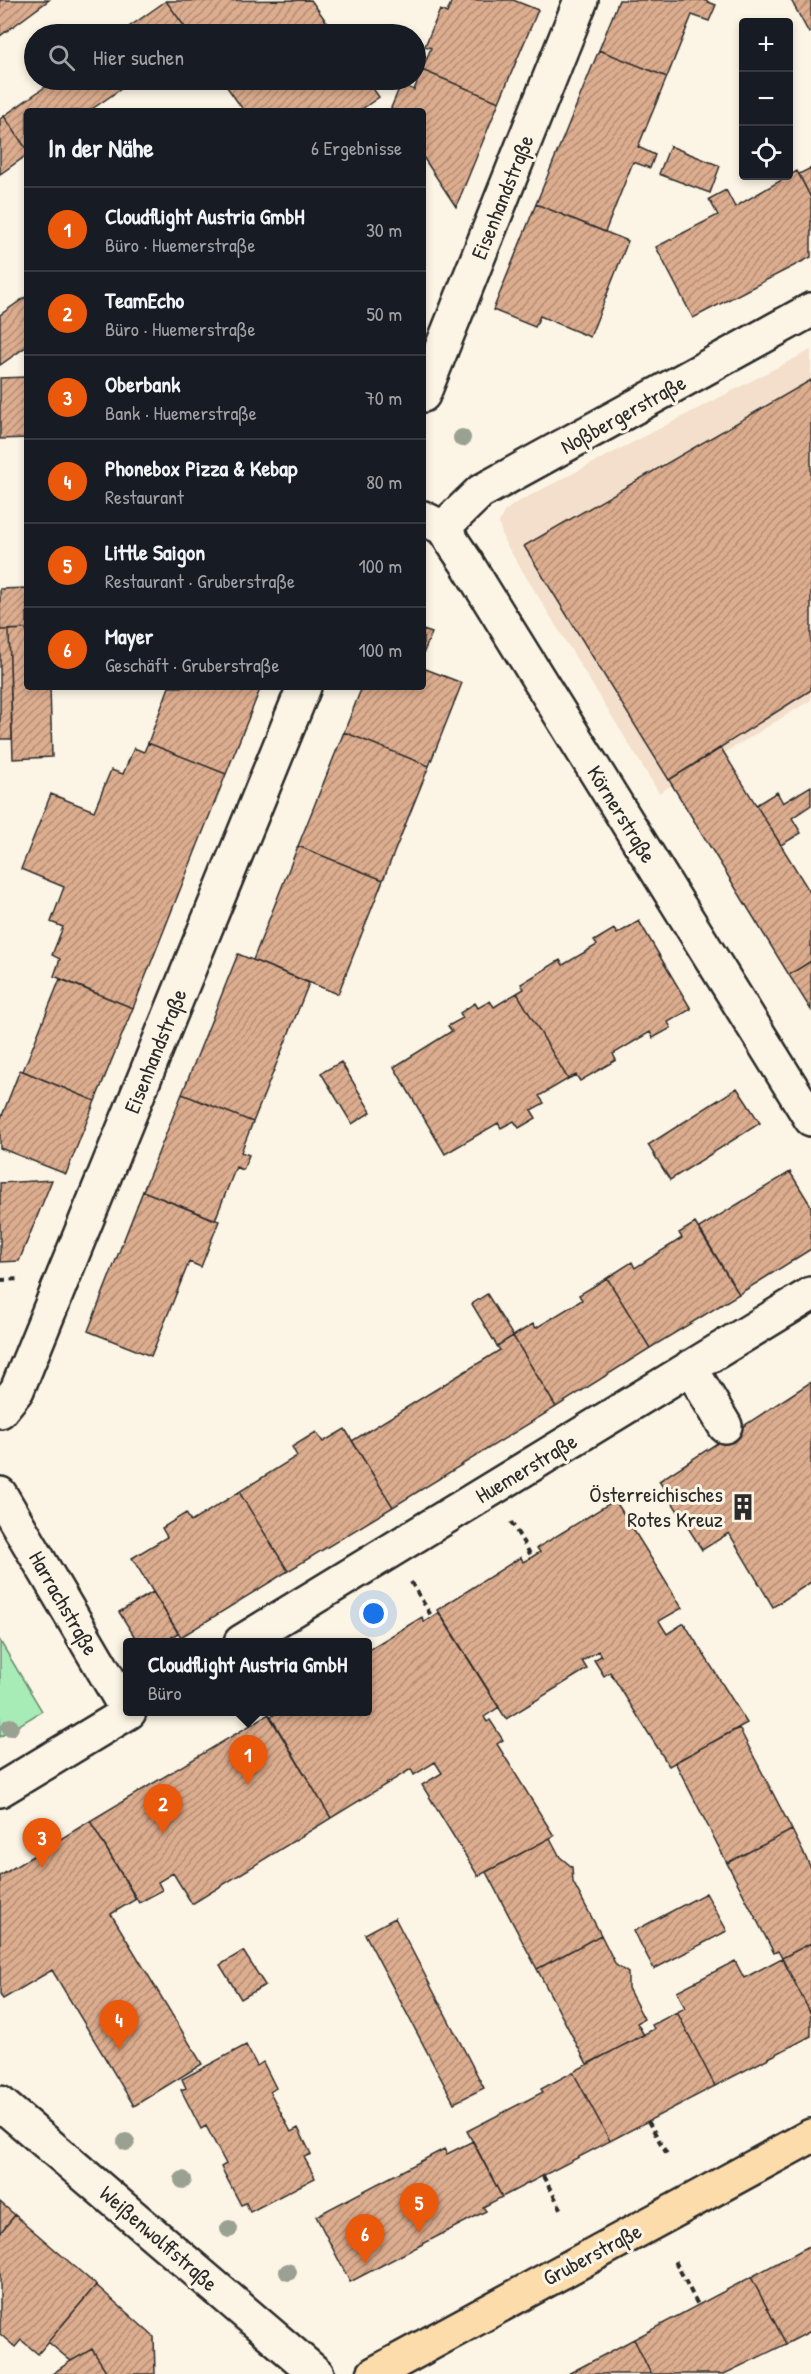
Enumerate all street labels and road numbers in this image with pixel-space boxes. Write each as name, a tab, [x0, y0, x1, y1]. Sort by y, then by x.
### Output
street label: Eisenhandstraße	[463, 130, 541, 264]
street label: Noßbergerstraße	[555, 367, 691, 461]
street label: Körnerstraße	[580, 760, 664, 869]
street label: Eisenhandstraße	[116, 984, 194, 1118]
street label: Huemerstraße	[470, 1426, 583, 1510]
street label: Harrachstraße	[22, 1545, 106, 1661]
street label: Weißenwolffstraße	[93, 2178, 225, 2298]
street label: Gruberstraße	[537, 2215, 647, 2293]

